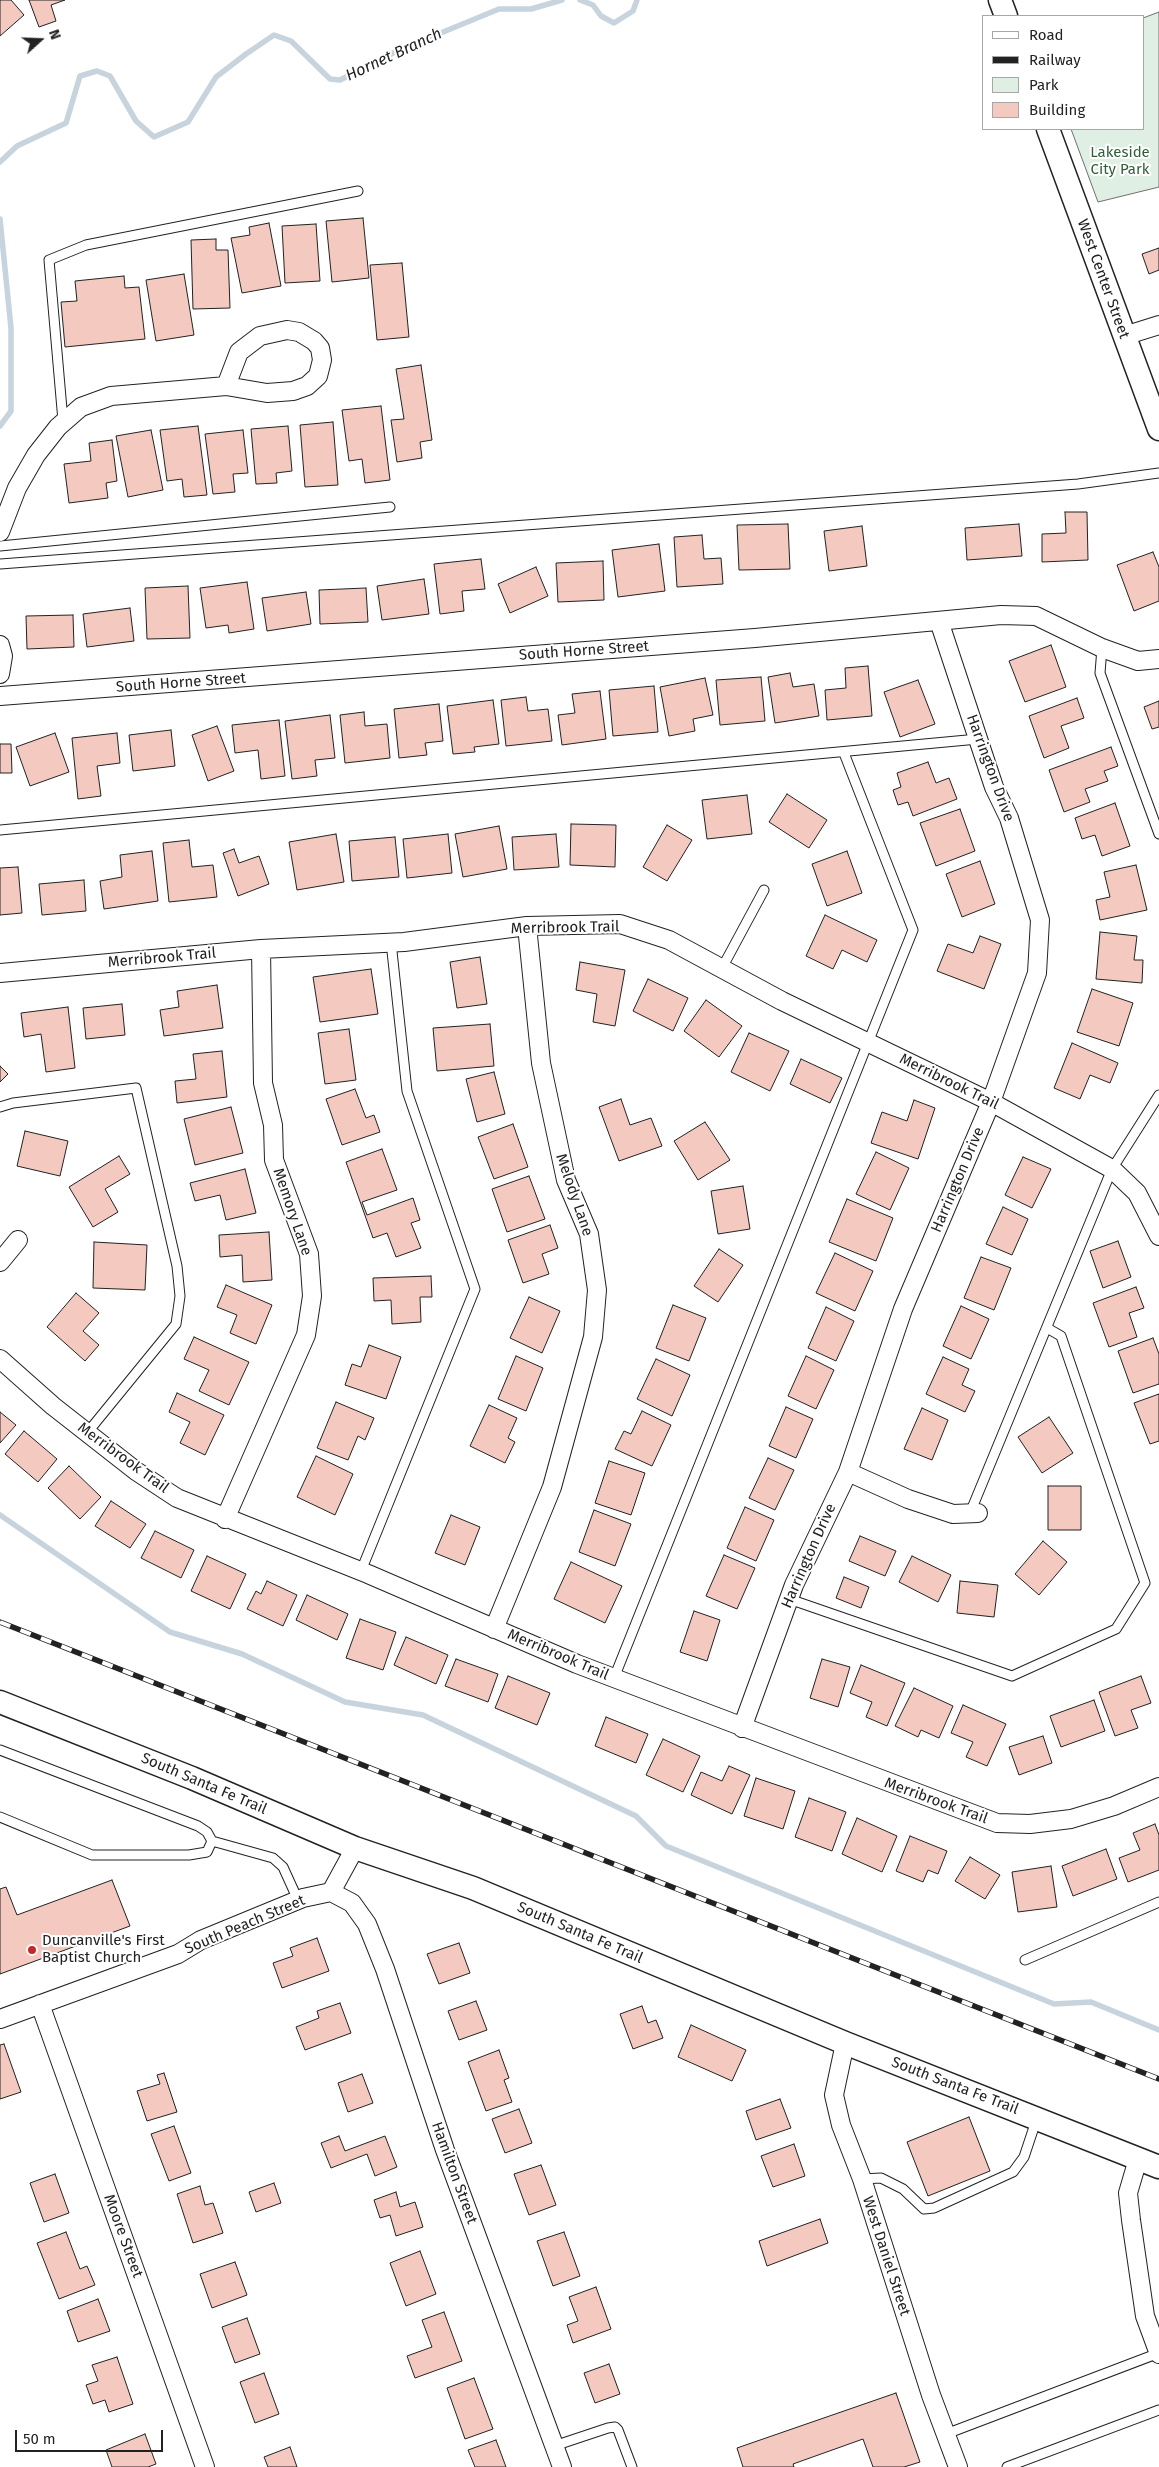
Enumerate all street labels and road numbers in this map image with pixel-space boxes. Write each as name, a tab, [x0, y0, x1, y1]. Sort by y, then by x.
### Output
street label: West Center Street	[1073, 217, 1133, 341]
street label: South Horne Street	[518, 637, 650, 665]
street label: South Horne Street	[115, 669, 247, 697]
street label: Harrington Drive	[962, 712, 1018, 824]
street label: Merribrook Trail	[511, 918, 619, 938]
street label: Merribrook Trail	[107, 944, 217, 972]
street label: Merribrook Trail	[896, 1050, 1002, 1114]
street label: Harrington Drive	[928, 1125, 988, 1235]
street label: Melody Lane	[552, 1152, 596, 1238]
street label: Memory Lane	[269, 1166, 315, 1258]
street label: Merribrook Trail	[74, 1419, 172, 1497]
street label: Harrington Drive	[778, 1501, 840, 1611]
street label: Merribrook Trail	[505, 1626, 611, 1684]
street label: South Santa Fe Trail	[138, 1749, 270, 1819]
street label: Merribrook Trail	[882, 1774, 990, 1828]
street label: South Peach Street	[182, 1892, 308, 1958]
street label: South Santa Fe Trail	[514, 1898, 646, 1968]
street label: South Santa Fe Trail	[889, 2053, 1021, 2119]
street label: Hamilton Street	[427, 2120, 481, 2226]
street label: Moore Street	[100, 2192, 146, 2280]
street label: West Daniel Street	[858, 2194, 914, 2318]

